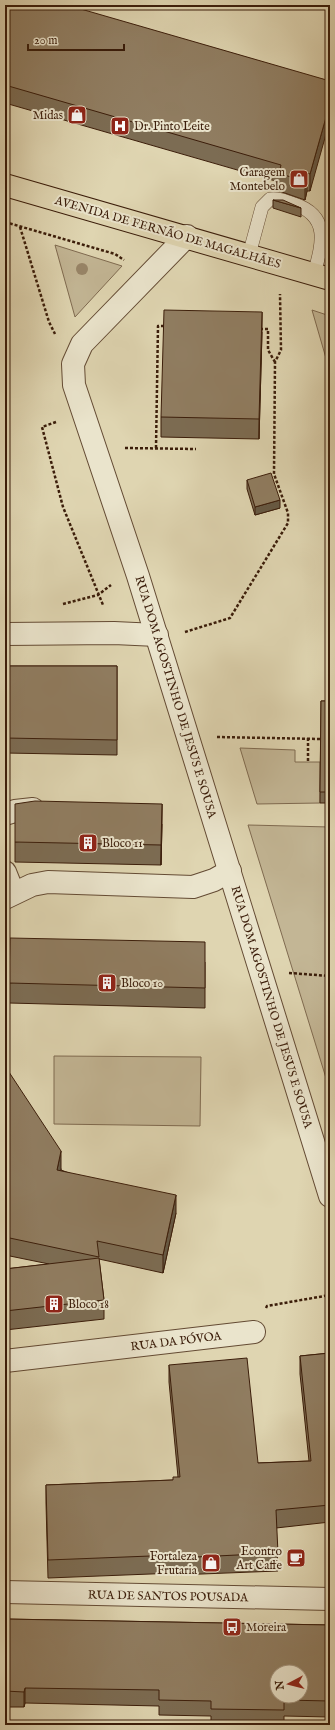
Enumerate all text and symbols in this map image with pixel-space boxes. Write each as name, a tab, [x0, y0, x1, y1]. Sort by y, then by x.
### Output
scale bar	[28, 26, 124, 52]
text: 20 m	[34, 33, 57, 48]
shop icon: Midas	[66, 104, 88, 126]
place label: Midas	[33, 108, 63, 123]
hospital icon: Dr. Pinto Leite	[109, 115, 131, 137]
place label: Dr. Pinto Leite	[134, 119, 210, 134]
place label: Garagem Montebelo	[230, 165, 286, 194]
shop icon: Garagem Montebelo	[288, 168, 310, 190]
street label: AVENIDA DE FERNÃO DE MAGALHÃES	[52, 192, 283, 272]
street label: RUA DOM AGOSTINHO DE JESUS E SOUSA	[130, 574, 220, 821]
building icon: Bloco 11	[77, 832, 99, 854]
place label: Bloco 11	[102, 836, 143, 851]
street label: RUA DOM AGOSTINHO DE JESUS E SOUSA	[226, 884, 316, 1131]
building icon: Bloco 10	[96, 972, 118, 994]
place label: Bloco 10	[121, 976, 163, 991]
building icon: Bloco 18	[43, 1293, 65, 1315]
place label: Bloco 18	[68, 1297, 109, 1312]
street label: RUA DA PÓVOA	[130, 1327, 223, 1355]
place label: Econtro Art Caffe	[235, 1544, 283, 1573]
cafe icon: Econtro Art Caffe	[285, 1547, 307, 1569]
place label: Fortaleza Frutaria	[150, 1549, 198, 1578]
shop icon: Fortaleza Frutaria	[200, 1552, 222, 1574]
street label: RUA DE SANTOS POUSADA	[88, 1588, 249, 1605]
bus stop icon: Moreira	[221, 1616, 243, 1638]
place label: Moreira	[246, 1620, 287, 1635]
north arrow	[269, 1664, 309, 1704]
text: N	[272, 1679, 288, 1692]

